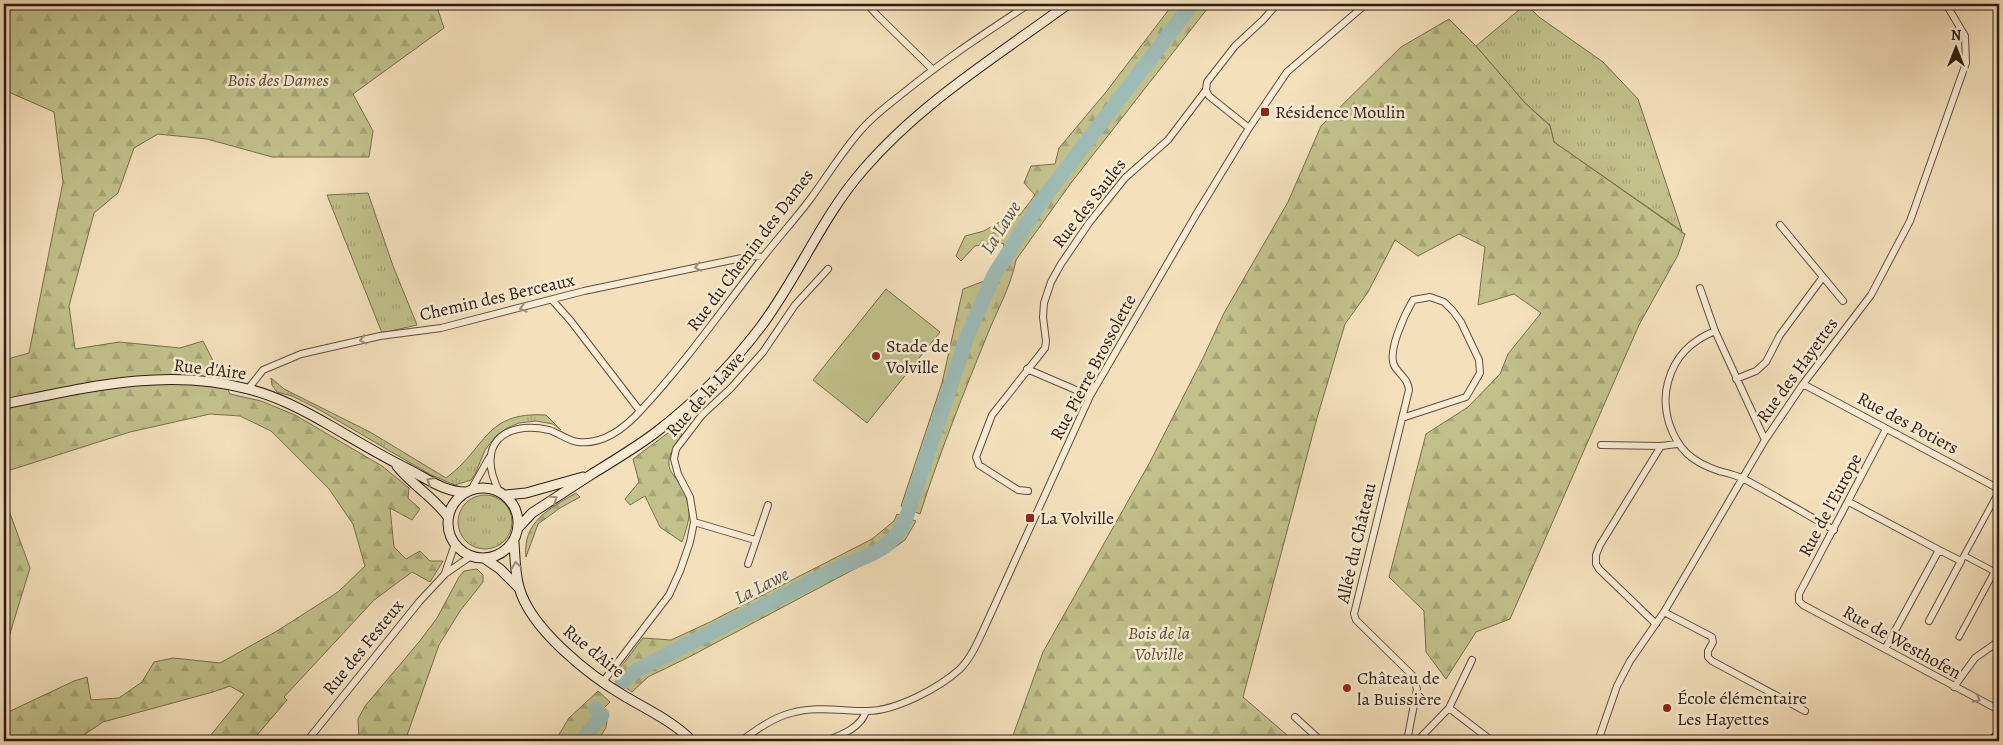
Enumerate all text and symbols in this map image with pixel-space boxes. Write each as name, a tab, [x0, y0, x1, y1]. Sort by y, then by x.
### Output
north arrow	[1930, 22, 1980, 72]
text: N	[1951, 26, 1961, 45]
park label: Bois des Dames	[227, 68, 329, 92]
place label: Résidence Moulin	[1275, 100, 1405, 124]
marker: Résidence Moulin	[1259, 106, 1271, 118]
street label: Rue des Saules	[1046, 153, 1132, 253]
street label: Rue du Chemin des Dames	[681, 164, 819, 336]
water label: La Lawe	[974, 196, 1027, 259]
one-way arrow	[693, 262, 702, 272]
street label: Chemin des Berceaux	[417, 267, 577, 327]
street label: Rue Pierre Brossolette	[1044, 290, 1142, 444]
one-way arrow	[518, 302, 527, 313]
street label: Rue des Hayettes	[1751, 313, 1843, 427]
one-way arrow	[359, 334, 368, 345]
place label: Stade de Volville	[885, 334, 949, 379]
street label: Rue de la Lawe	[660, 346, 750, 442]
marker: Stade de Volville	[870, 350, 882, 362]
street label: Rue d'Aire	[172, 353, 248, 385]
street label: Rue des Potiers	[1853, 386, 1963, 460]
street label: Rue de l'Europe	[1793, 449, 1867, 561]
one-way arrow	[426, 477, 435, 487]
street label: Allée du Château	[1330, 480, 1382, 607]
one-way arrow	[549, 496, 558, 505]
place label: La Volville	[1040, 506, 1114, 530]
marker: La Volville	[1024, 512, 1036, 524]
one-way arrow	[511, 561, 522, 569]
water label: La Lawe	[730, 561, 793, 611]
street label: Rue des Festeux	[317, 594, 409, 700]
street label: Rue de Westhofen	[1838, 600, 1966, 685]
street label: Rue d'Aire	[558, 619, 630, 683]
park label: Bois de la Volville	[1128, 621, 1190, 666]
place label: Château de la Buissière	[1357, 666, 1441, 711]
marker: Château de la Buissière	[1341, 682, 1353, 694]
place label: École élémentaire Les Hayettes	[1677, 686, 1807, 731]
one-way arrow	[1972, 693, 1981, 703]
marker: École élémentaire Les Hayettes	[1661, 702, 1673, 714]

